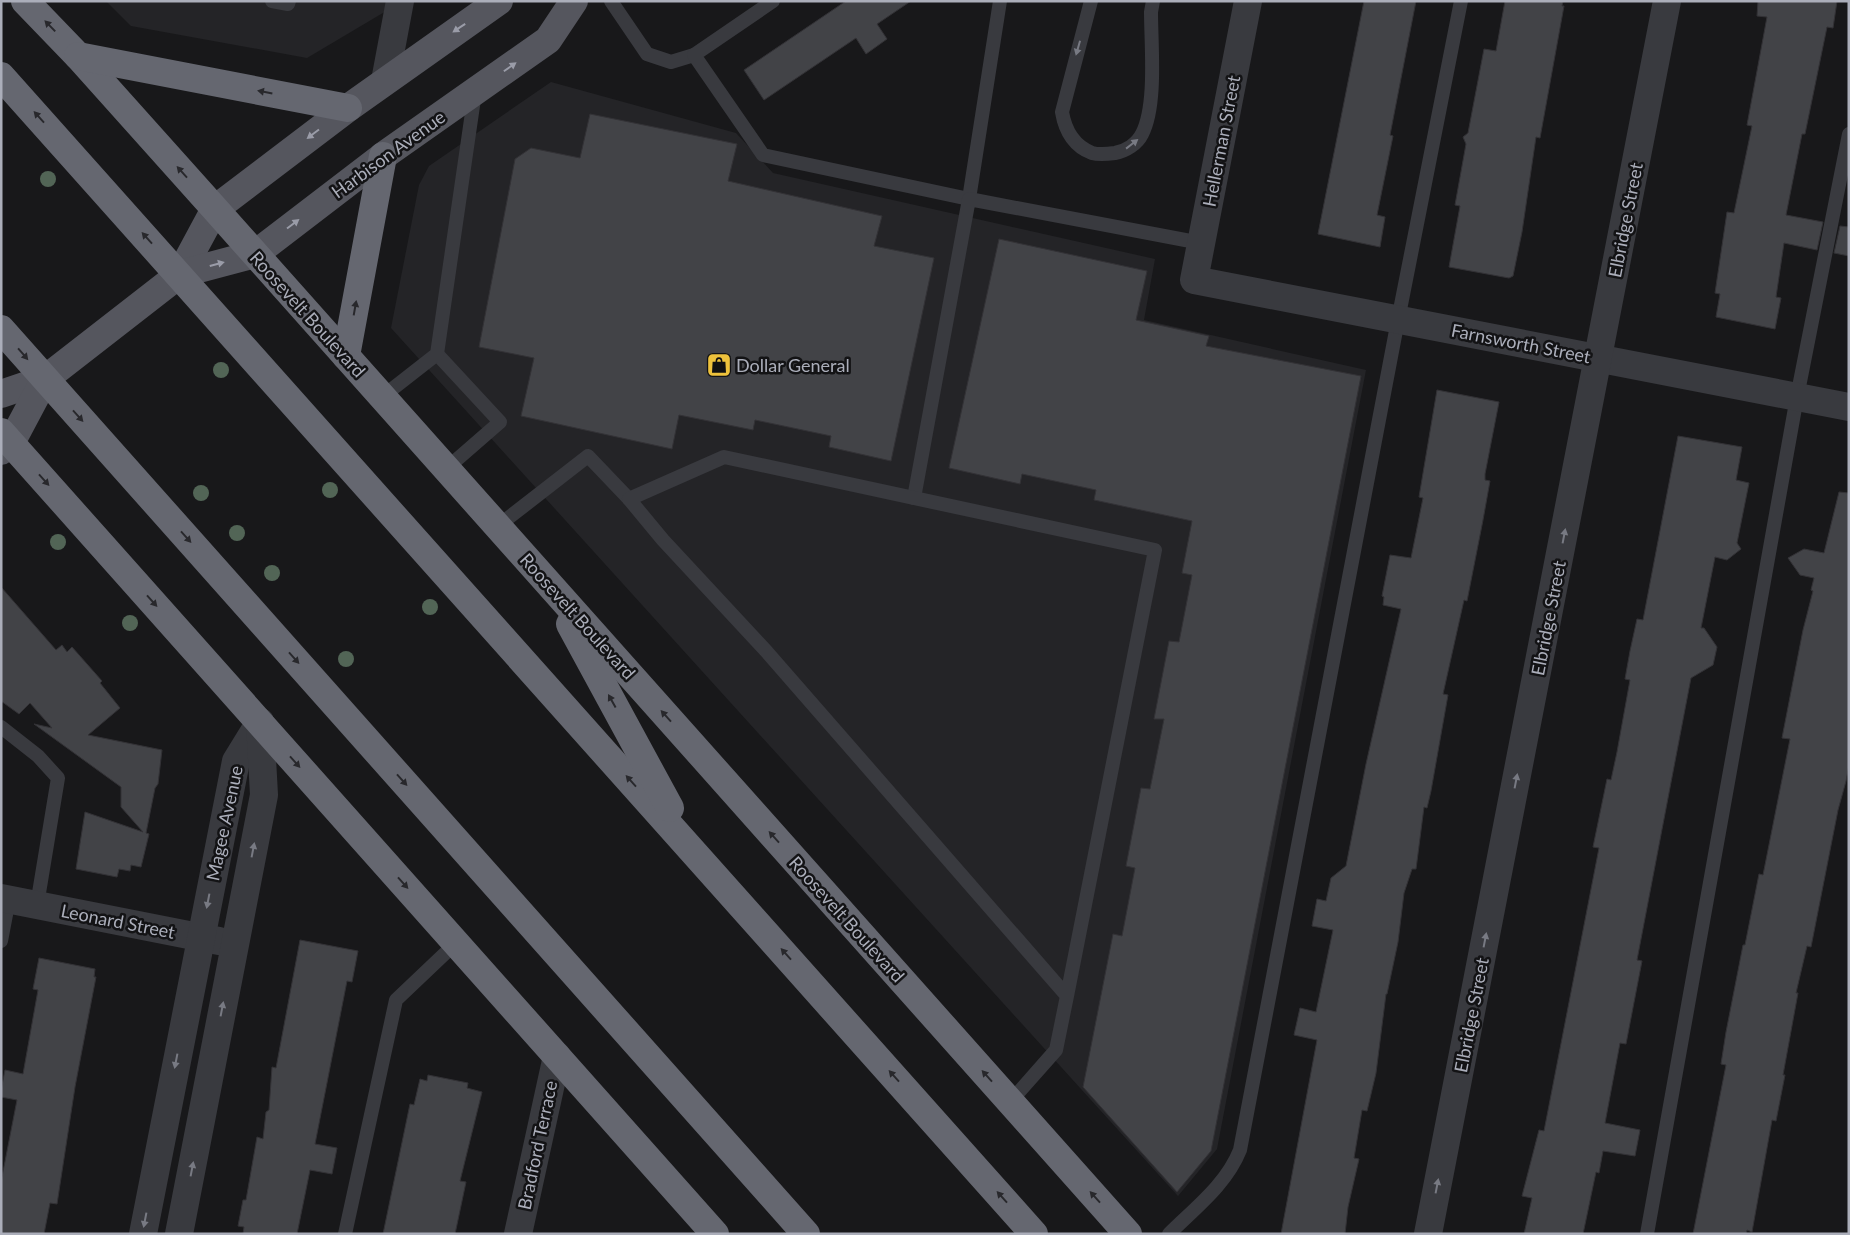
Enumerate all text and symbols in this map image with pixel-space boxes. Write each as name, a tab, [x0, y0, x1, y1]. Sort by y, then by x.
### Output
one-way arrow	[44, 21, 56, 33]
one-way arrow	[452, 24, 466, 33]
one-way arrow	[1073, 41, 1081, 56]
one-way arrow	[503, 62, 517, 72]
street label: Hellerman Street	[1197, 73, 1245, 209]
one-way arrow	[258, 88, 273, 96]
street label: Harbison Avenue	[327, 105, 449, 203]
one-way arrow	[33, 111, 45, 123]
one-way arrow	[306, 129, 320, 139]
one-way arrow	[1125, 139, 1138, 150]
street label: Elbridge Street	[1603, 160, 1647, 279]
one-way arrow	[177, 166, 188, 179]
one-way arrow	[286, 219, 300, 229]
one-way arrow	[142, 231, 153, 244]
street label: Roosevelt Boulevard	[246, 247, 370, 381]
one-way arrow	[210, 259, 225, 267]
one-way arrow	[351, 300, 359, 316]
street label: Farnsworth Street	[1449, 319, 1593, 367]
one-way arrow	[17, 348, 29, 360]
shop icon: Dollar General	[706, 352, 732, 378]
place label: Dollar General	[736, 354, 850, 376]
one-way arrow	[72, 409, 83, 422]
one-way arrow	[38, 473, 50, 485]
one-way arrow	[1560, 527, 1568, 543]
one-way arrow	[180, 530, 191, 543]
street label: Roosevelt Boulevard	[516, 549, 640, 683]
street label: Elbridge Street	[1526, 558, 1570, 677]
one-way arrow	[146, 595, 158, 607]
one-way arrow	[288, 652, 300, 664]
one-way arrow	[607, 694, 616, 707]
one-way arrow	[660, 710, 672, 722]
one-way arrow	[289, 755, 301, 767]
street label: Magee Avenue	[201, 763, 247, 883]
one-way arrow	[396, 773, 408, 785]
one-way arrow	[1512, 773, 1520, 789]
one-way arrow	[625, 775, 637, 787]
one-way arrow	[768, 832, 780, 844]
one-way arrow	[250, 841, 258, 857]
street label: Roosevelt Boulevard	[785, 852, 909, 986]
one-way arrow	[397, 877, 409, 889]
one-way arrow	[203, 894, 211, 910]
street label: Leonard Street	[59, 899, 177, 943]
one-way arrow	[1481, 933, 1489, 948]
one-way arrow	[780, 949, 792, 961]
street label: Elbridge Street	[1449, 955, 1493, 1074]
one-way arrow	[219, 1001, 227, 1017]
one-way arrow	[172, 1053, 180, 1069]
one-way arrow	[888, 1069, 899, 1082]
one-way arrow	[981, 1071, 993, 1083]
street label: Bradford Terrace	[513, 1079, 561, 1211]
one-way arrow	[188, 1160, 196, 1176]
one-way arrow	[1434, 1177, 1442, 1193]
one-way arrow	[996, 1191, 1007, 1204]
one-way arrow	[1089, 1192, 1101, 1204]
one-way arrow	[141, 1213, 149, 1229]

